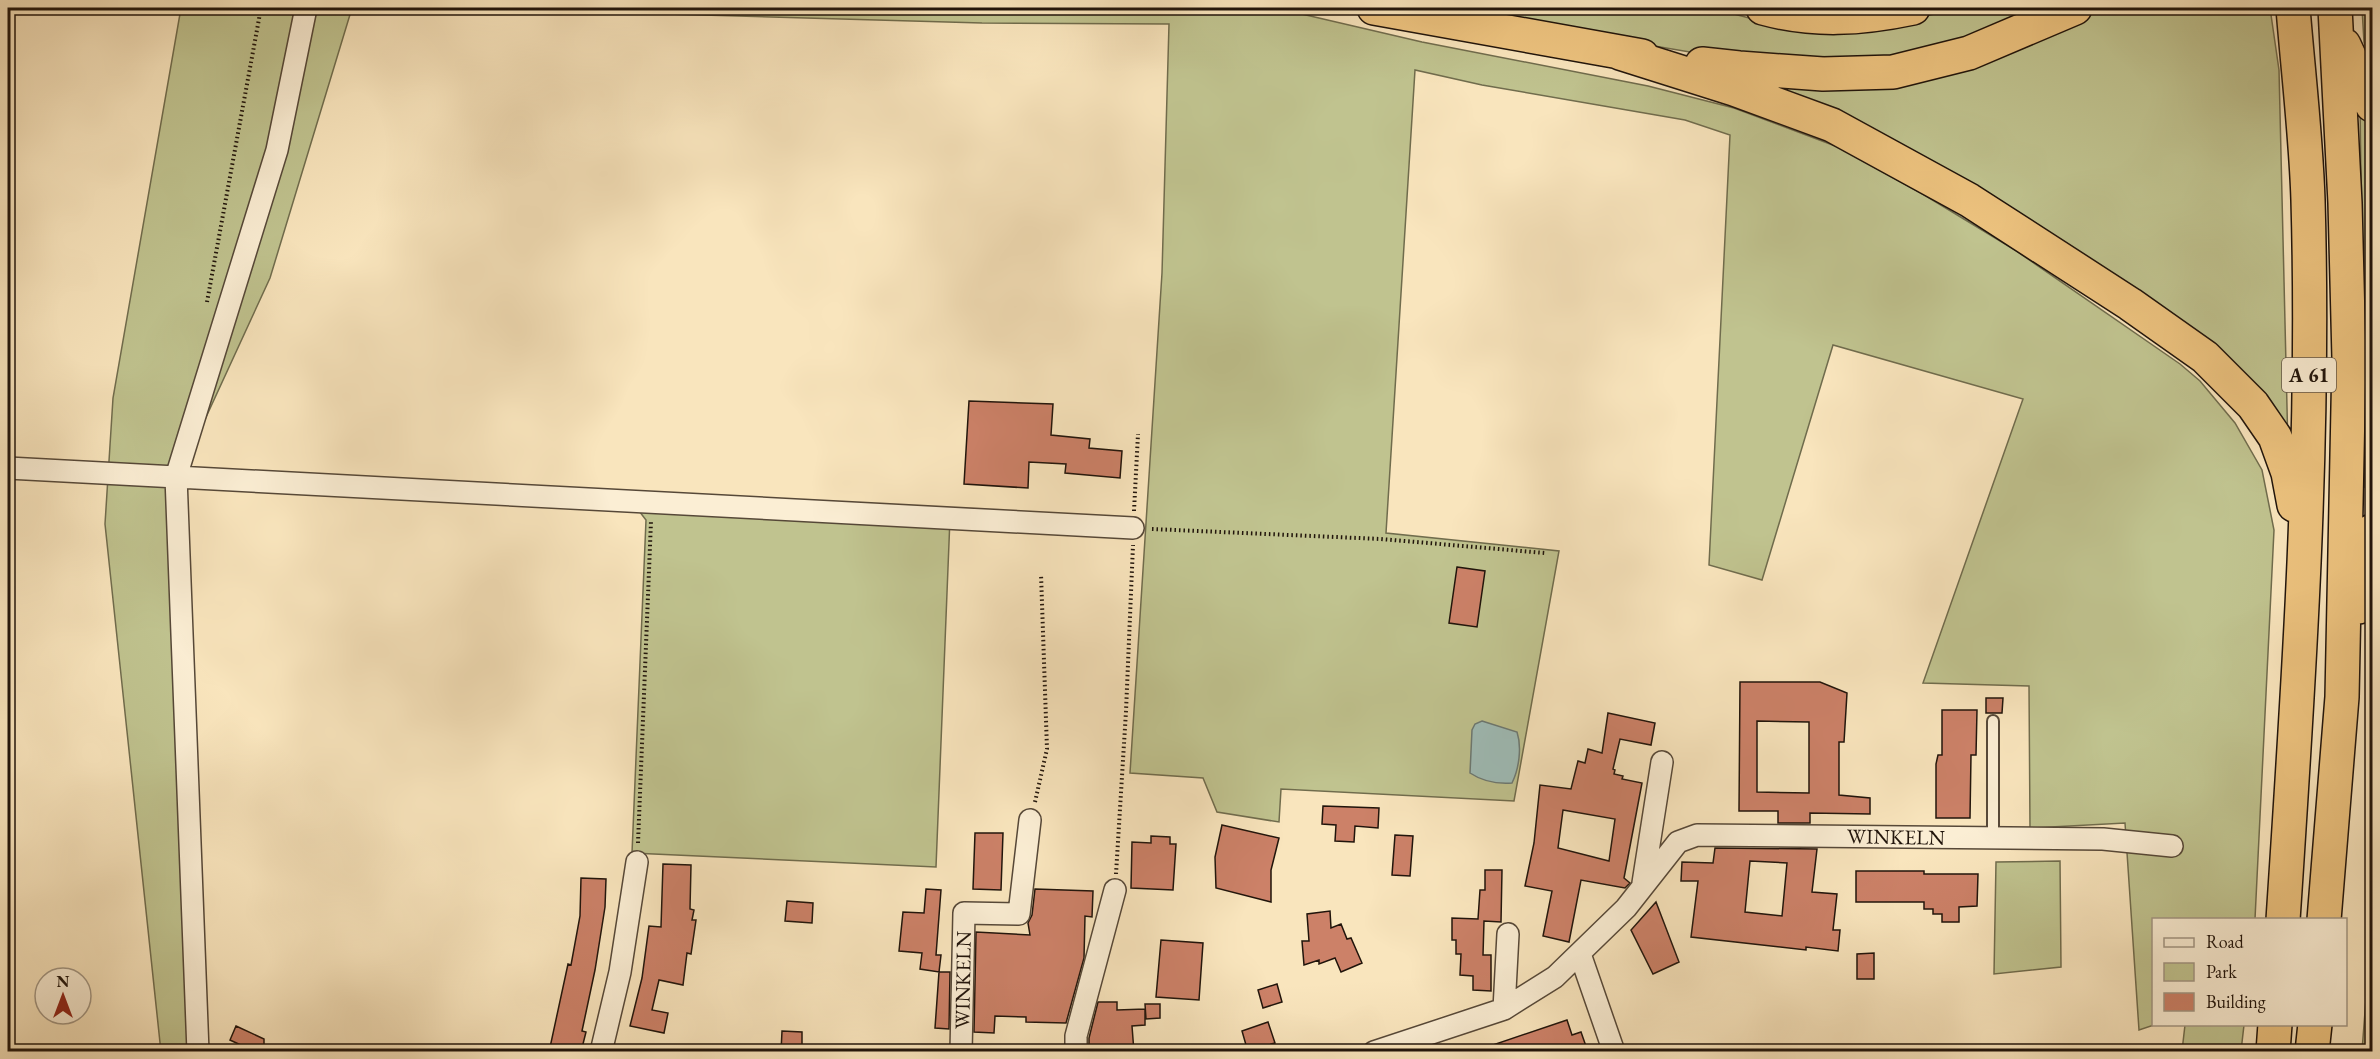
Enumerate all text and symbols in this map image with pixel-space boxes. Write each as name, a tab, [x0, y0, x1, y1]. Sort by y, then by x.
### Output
road number: A 61	[2282, 358, 2336, 392]
street label: WINKELN	[1847, 822, 1946, 851]
legend	[2152, 918, 2347, 1026]
street label: WINKELN	[948, 930, 977, 1029]
text: Road	[2206, 930, 2245, 953]
text: Park	[2206, 960, 2237, 983]
north arrow	[33, 966, 93, 1026]
text: N	[57, 971, 70, 992]
text: Building	[2206, 990, 2266, 1013]

